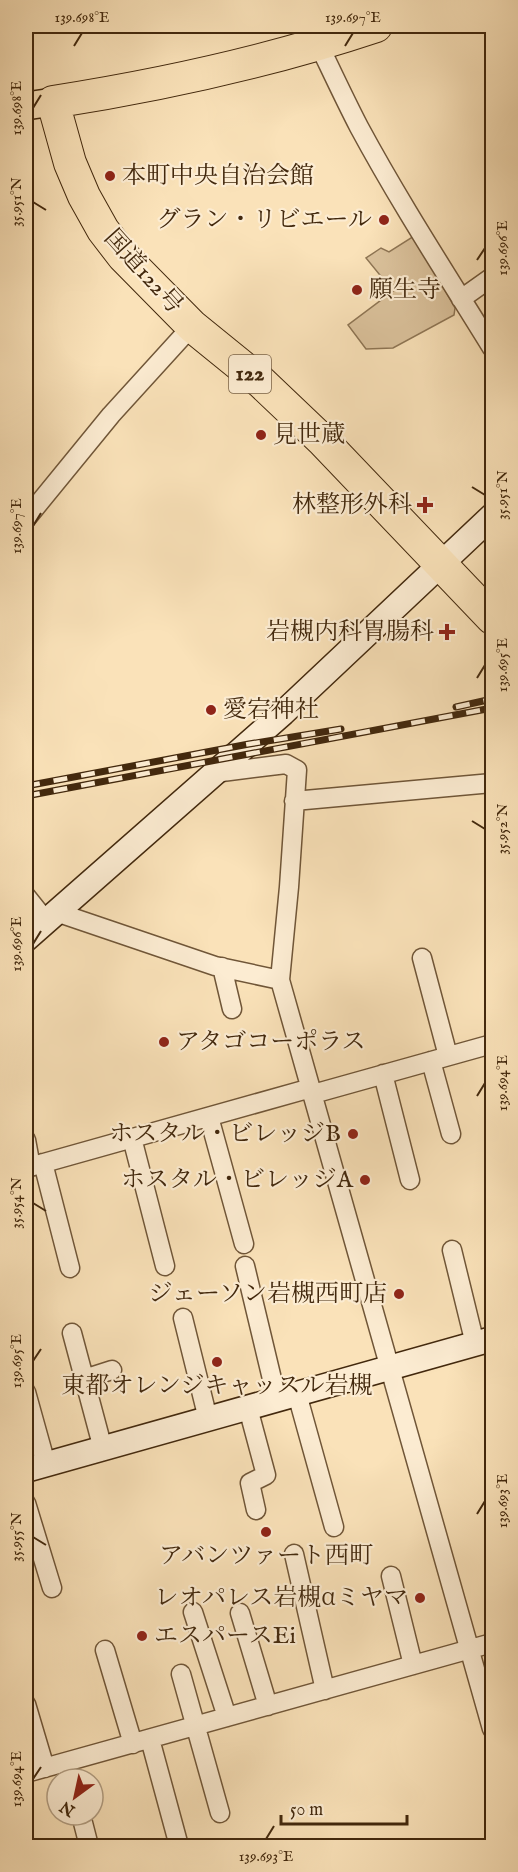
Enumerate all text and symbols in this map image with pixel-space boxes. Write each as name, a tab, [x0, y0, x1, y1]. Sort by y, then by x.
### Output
text: 139.698°E	[55, 8, 109, 27]
text: 139.697°E	[325, 8, 381, 27]
text: 139.698°E	[7, 81, 26, 135]
place label: 本町中央自治会館	[122, 161, 314, 192]
marker: 本町中央自治会館	[103, 169, 117, 183]
text: 35.951°N	[7, 177, 26, 227]
place label: グラン・リビエール	[156, 205, 372, 236]
marker: グラン・リビエール	[377, 213, 391, 227]
text: 139.696°E	[493, 220, 512, 276]
street label: 国道122号	[97, 223, 189, 321]
place label: 願生寺	[369, 275, 441, 306]
marker: 願生寺	[350, 283, 364, 297]
road number: 122	[229, 355, 271, 393]
place label: 見世蔵	[273, 420, 345, 451]
marker: 見世蔵	[254, 428, 268, 442]
text: 35.951°N	[493, 470, 512, 520]
place label: 林整形外科	[292, 490, 412, 521]
marker: 林整形外科	[416, 496, 434, 514]
text: 139.697°E	[7, 498, 26, 554]
place label: 岩槻内科胃腸科	[266, 617, 434, 648]
marker: 岩槻内科胃腸科	[438, 623, 456, 641]
text: 139.695°E	[493, 638, 512, 692]
place label: 愛宕神社	[223, 695, 319, 726]
marker: 愛宕神社	[204, 703, 218, 717]
text: 35.952°N	[493, 804, 512, 854]
text: 139.696°E	[7, 916, 26, 972]
place label: アタゴコーポラス	[176, 1027, 366, 1058]
marker: アタゴコーポラス	[157, 1035, 171, 1049]
text: 139.694°E	[493, 1055, 512, 1111]
place label: ホスタル・ビレッジB	[109, 1119, 341, 1150]
marker: ホスタル・ビレッジB	[346, 1127, 360, 1141]
place label: ホスタル・ビレッジA	[121, 1165, 354, 1196]
marker: ホスタル・ビレッジA	[358, 1173, 372, 1187]
text: 35.954°N	[7, 1177, 26, 1229]
place label: ジェーソン岩槻西町店	[148, 1279, 387, 1310]
marker: ジェーソン岩槻西町店	[392, 1287, 406, 1301]
text: 139.695°E	[7, 1334, 26, 1388]
marker: 東都オレンジキャッスル岩槻	[210, 1355, 224, 1369]
place label: 東都オレンジキャッスル岩槻	[62, 1371, 372, 1402]
text: 139.693°E	[493, 1474, 512, 1528]
text: 35.955°N	[7, 1512, 26, 1562]
marker: アバンツァート西町	[259, 1525, 273, 1539]
place label: アバンツァート西町	[159, 1541, 373, 1572]
place label: レオパレス岩槻αミヤマ	[155, 1583, 408, 1614]
marker: レオパレス岩槻αミヤマ	[413, 1591, 427, 1605]
place label: エスパースEi	[154, 1621, 296, 1652]
marker: エスパースEi	[135, 1629, 149, 1643]
text: 139.694°E	[7, 1751, 26, 1807]
north arrow	[45, 1767, 105, 1827]
scale bar	[281, 1788, 407, 1826]
text: N	[57, 1796, 80, 1821]
text: 50 m	[290, 1799, 323, 1822]
text: 139.693°E	[239, 1847, 293, 1866]

